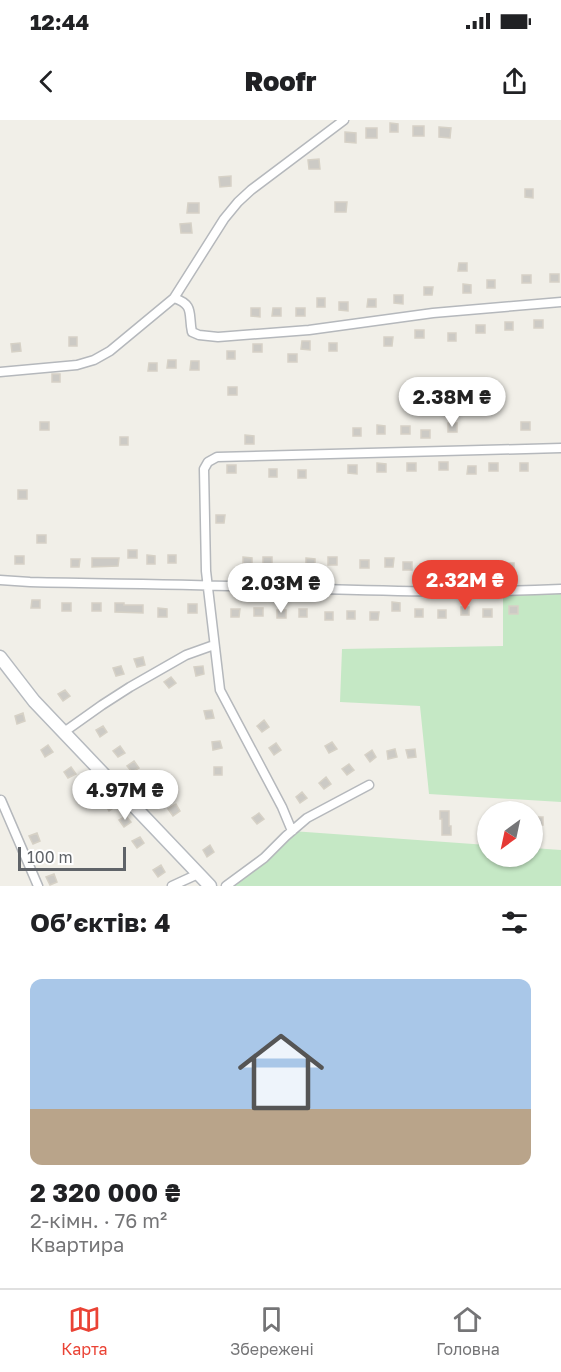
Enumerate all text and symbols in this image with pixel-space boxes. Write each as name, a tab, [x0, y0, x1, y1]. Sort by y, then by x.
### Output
text: 12:44	[30, 8, 89, 35]
icon: back	[30, 65, 63, 98]
text: Roofr	[245, 65, 316, 97]
icon: share	[498, 65, 531, 98]
pin: 2.38M ₴	[397, 377, 507, 428]
text: 2.38M ₴	[413, 384, 491, 408]
pin: 2.32M ₴	[410, 560, 520, 611]
pin: 2.03M ₴	[226, 563, 336, 614]
text: 2.32M ₴	[426, 567, 504, 591]
text: 2.03M ₴	[242, 570, 320, 594]
pin: 4.97M ₴	[70, 770, 180, 821]
text: 4.97M ₴	[86, 777, 164, 801]
north arrow	[477, 801, 543, 867]
map controls	[477, 801, 543, 867]
scale bar	[18, 844, 126, 872]
text: 100 m	[27, 847, 73, 867]
icon: filters	[498, 906, 531, 939]
text: Об’єктів: 4	[30, 907, 170, 938]
icon: home	[227, 1018, 335, 1126]
text: 2 320 000 ₴	[30, 1177, 181, 1208]
text: 2-кімн. · 76 m²	[30, 1208, 167, 1232]
text: Квартира	[30, 1232, 124, 1256]
tab: Карта	[61, 1303, 108, 1359]
tab: Збережені	[230, 1303, 314, 1359]
tab: Головна	[436, 1303, 500, 1359]

